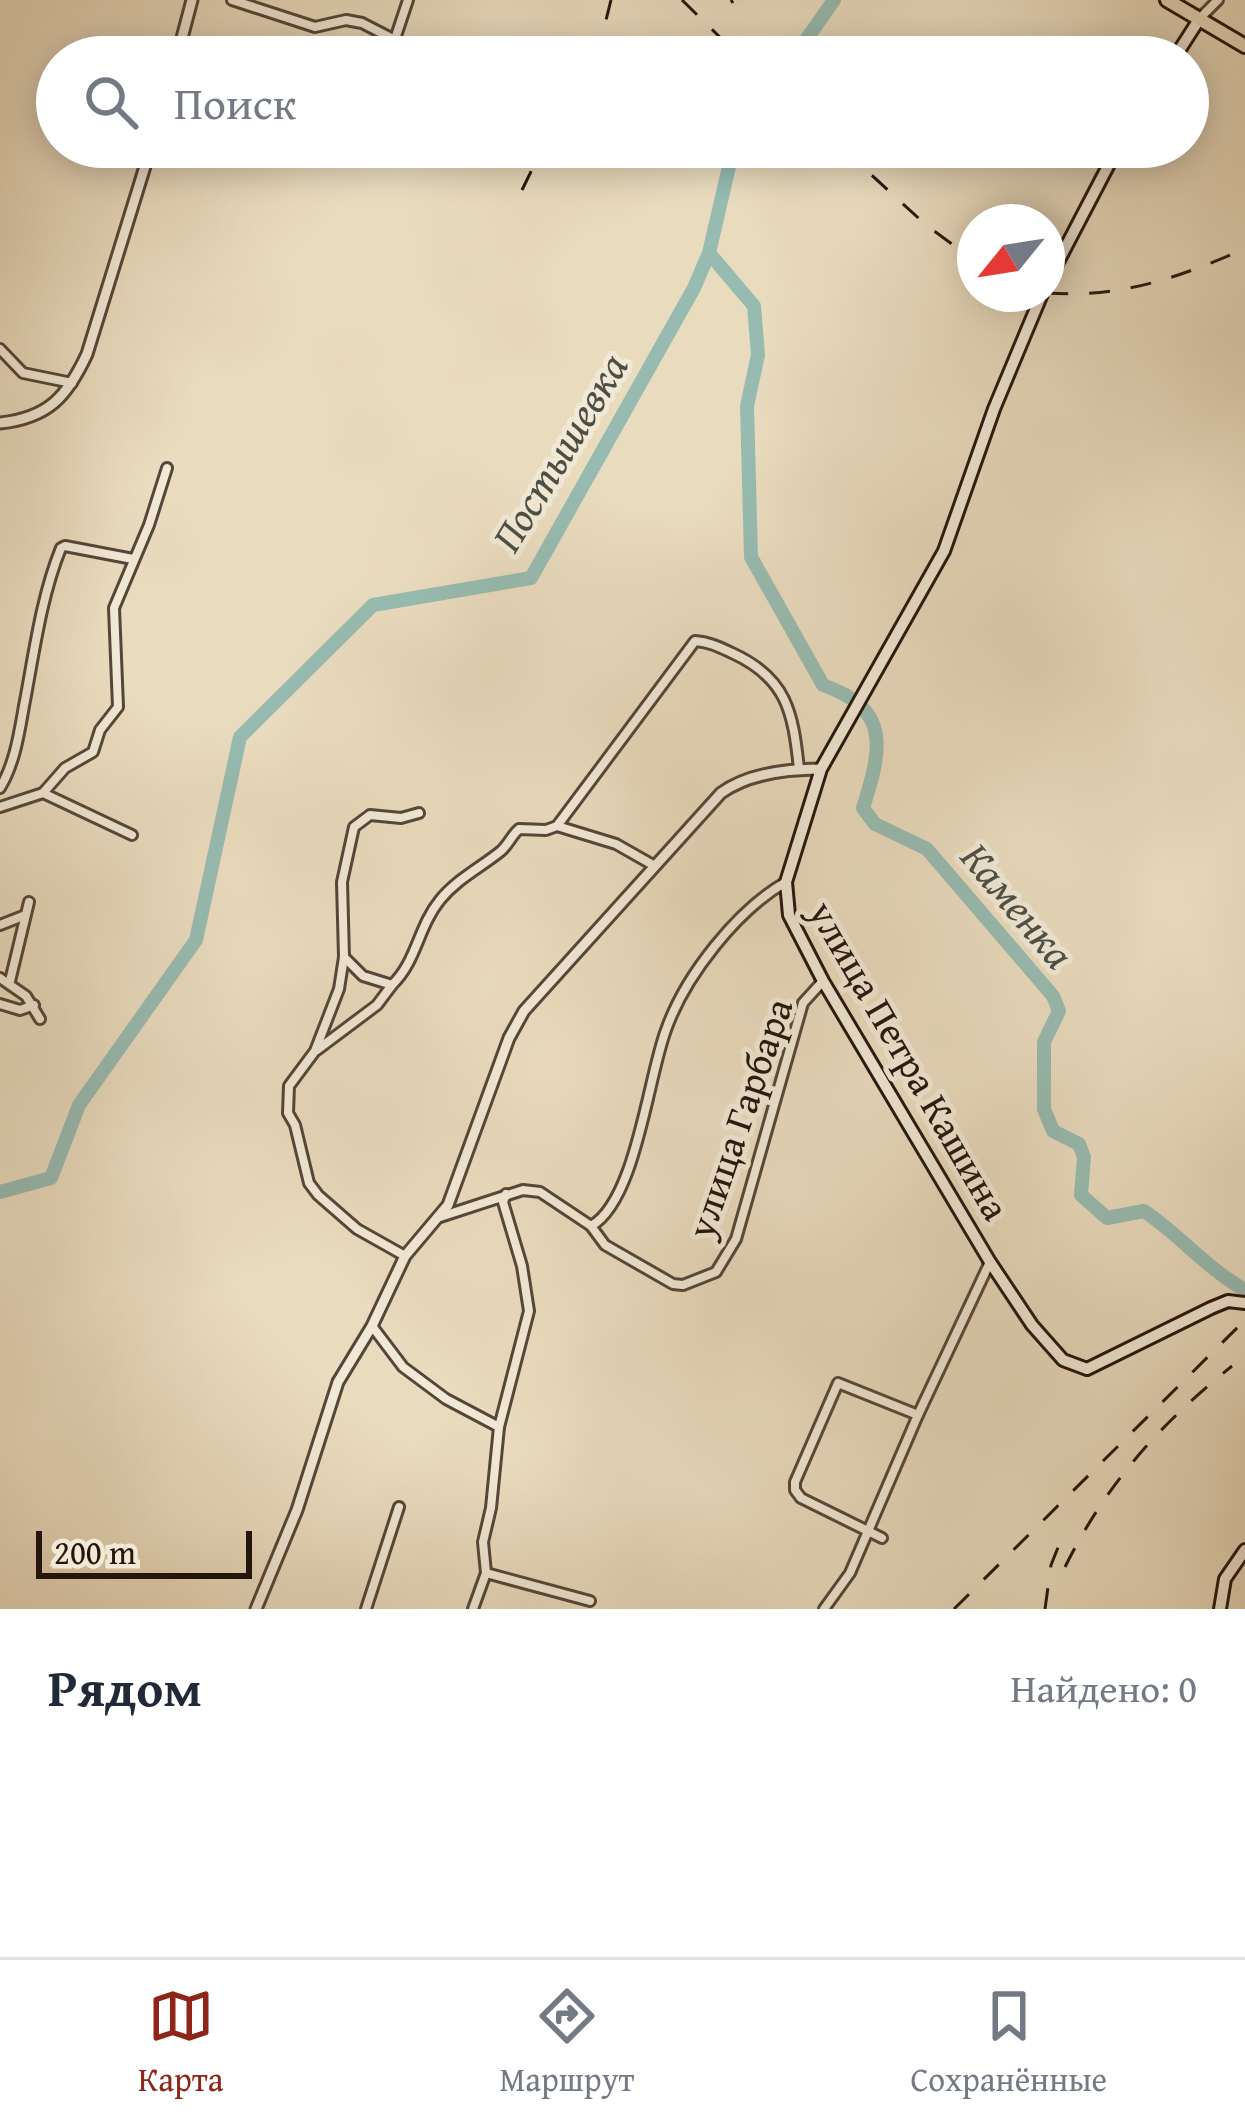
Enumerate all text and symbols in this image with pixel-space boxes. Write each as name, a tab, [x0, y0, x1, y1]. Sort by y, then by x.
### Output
search box	[36, 36, 1209, 168]
icon: search	[78, 69, 144, 135]
text: Поиск	[174, 70, 296, 135]
north arrow	[957, 204, 1065, 312]
water label: Постышевка	[475, 340, 642, 563]
water label: Каменка	[947, 828, 1090, 982]
street label: улица Петра Кашина	[795, 888, 1026, 1231]
street label: улица Гарбара	[670, 990, 806, 1247]
scale bar	[36, 1525, 252, 1578]
text: 200 m	[54, 1528, 136, 1576]
text: Рядом	[48, 1650, 202, 1725]
text: Найдено: 0	[1010, 1659, 1197, 1716]
tab: Карта	[138, 1983, 223, 2103]
tab: Маршрут	[499, 1983, 634, 2103]
tab: Сохранённые	[910, 1983, 1107, 2103]

